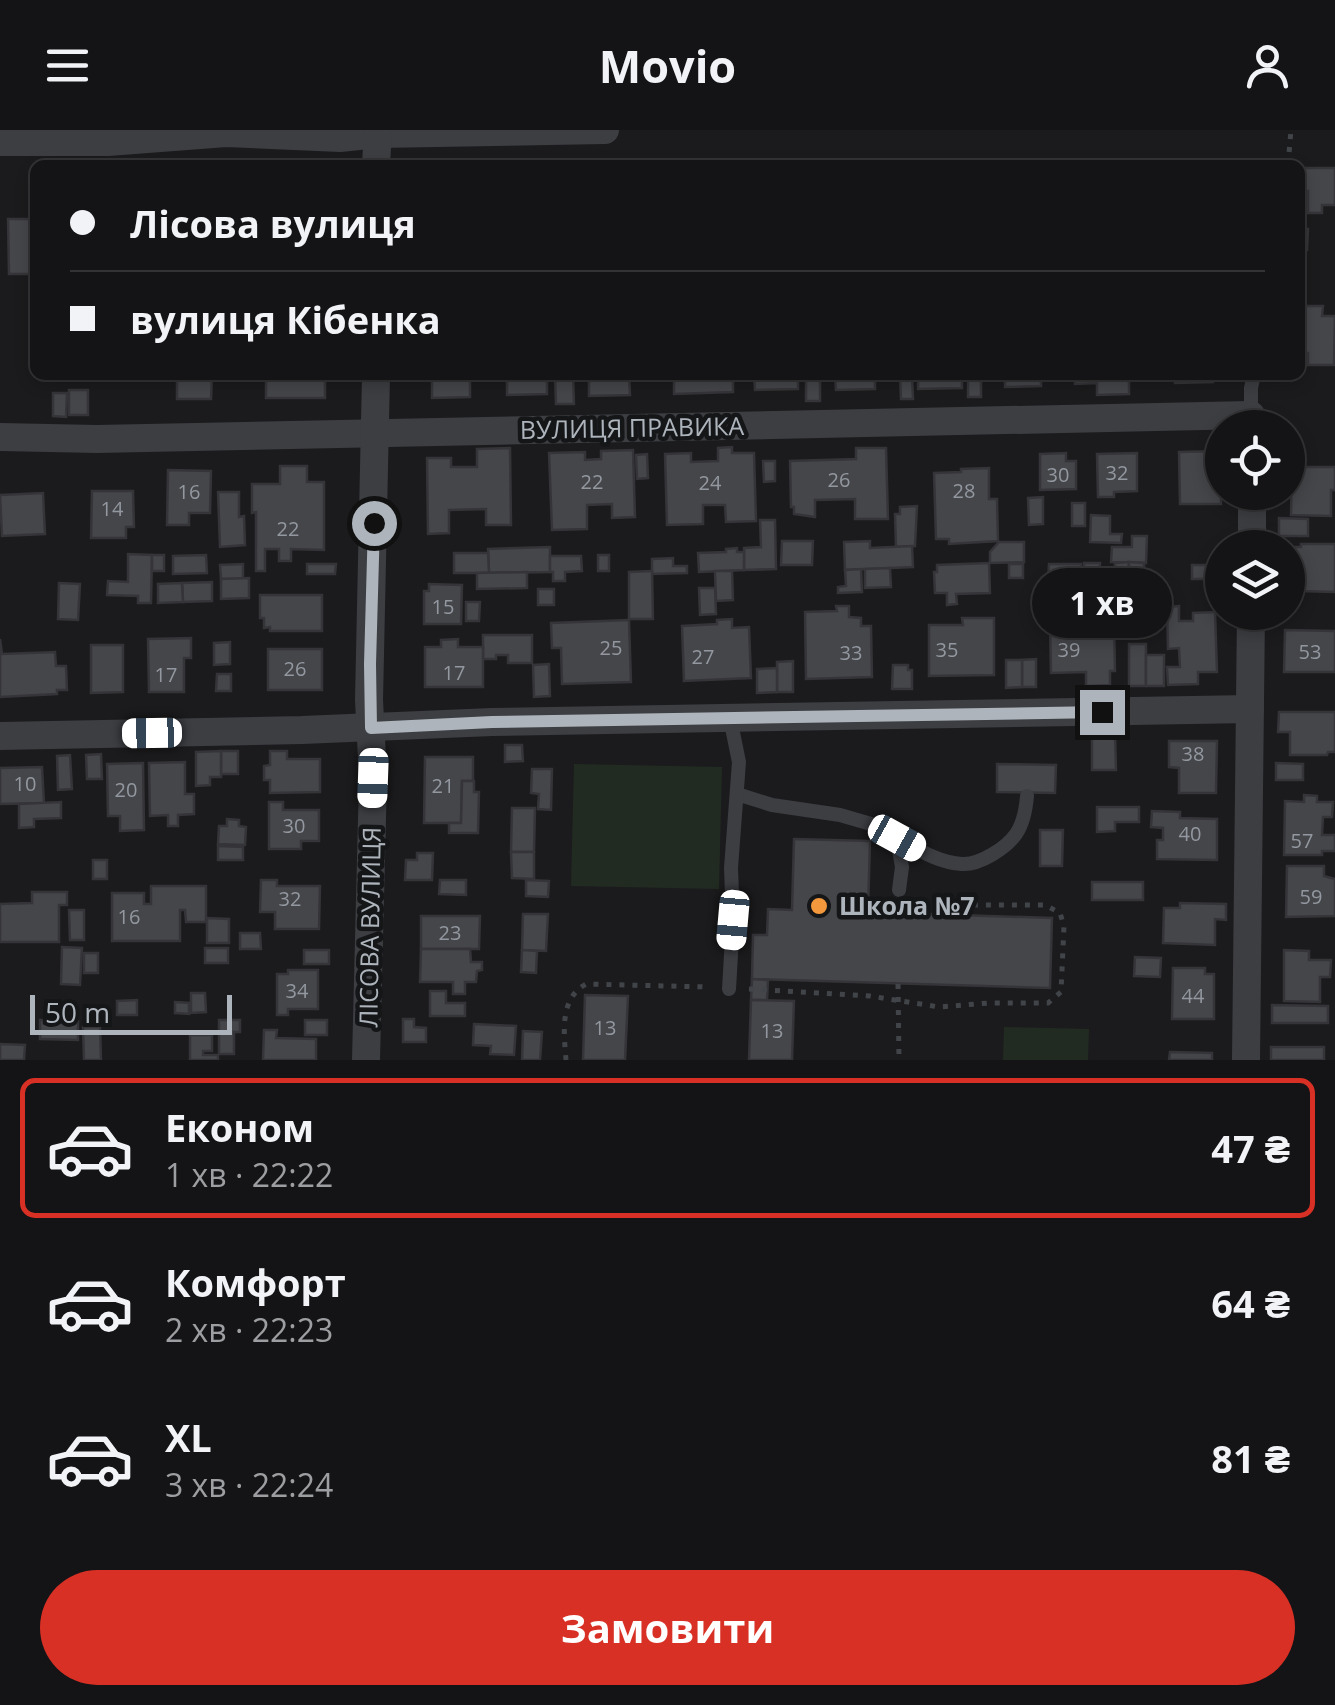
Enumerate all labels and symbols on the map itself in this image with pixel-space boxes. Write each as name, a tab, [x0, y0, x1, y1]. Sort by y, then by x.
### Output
street label: ВУЛИЦЯ ПРАВИКА	[520, 408, 745, 446]
house number: 32	[1106, 459, 1128, 486]
house number: 30	[1047, 461, 1069, 488]
house number: 26	[828, 466, 850, 493]
house number: 22	[581, 468, 603, 495]
house number: 24	[699, 469, 722, 496]
house number: 28	[953, 477, 975, 504]
house number: 16	[178, 478, 200, 505]
house number: 14	[101, 495, 124, 522]
route start	[352, 501, 397, 546]
house number: 22	[277, 515, 299, 542]
callout: 1 хв	[1032, 567, 1172, 637]
house number: 15	[432, 593, 454, 620]
house number: 25	[600, 634, 622, 661]
house number: 35	[936, 636, 958, 663]
house number: 39	[1058, 636, 1080, 663]
house number: 53	[1299, 638, 1321, 665]
house number: 33	[840, 639, 862, 666]
house number: 27	[692, 643, 714, 670]
house number: 26	[284, 655, 306, 682]
house number: 17	[443, 659, 465, 686]
house number: 17	[155, 661, 177, 688]
route end	[1080, 690, 1125, 735]
car	[122, 717, 182, 749]
house number: 38	[1182, 740, 1204, 767]
car	[357, 747, 389, 809]
house number: 10	[14, 770, 36, 797]
house number: 21	[432, 772, 454, 799]
house number: 20	[115, 776, 137, 803]
car	[863, 810, 931, 866]
house number: 30	[283, 812, 305, 839]
house number: 40	[1179, 820, 1201, 847]
street label: ЛІСОВА ВУЛИЦЯ	[350, 826, 388, 1028]
house number: 57	[1291, 827, 1313, 854]
house number: 59	[1300, 883, 1322, 910]
house number: 32	[279, 885, 301, 912]
place label: Школа №7	[839, 888, 975, 922]
car	[715, 889, 751, 951]
marker: Школа №7	[808, 895, 830, 917]
house number: 16	[118, 903, 140, 930]
house number: 23	[439, 919, 461, 946]
house number: 34	[286, 977, 309, 1004]
house number: 44	[1182, 982, 1205, 1009]
scale bar	[30, 990, 232, 1034]
house number: 13	[594, 1014, 616, 1041]
house number: 13	[761, 1017, 783, 1044]

